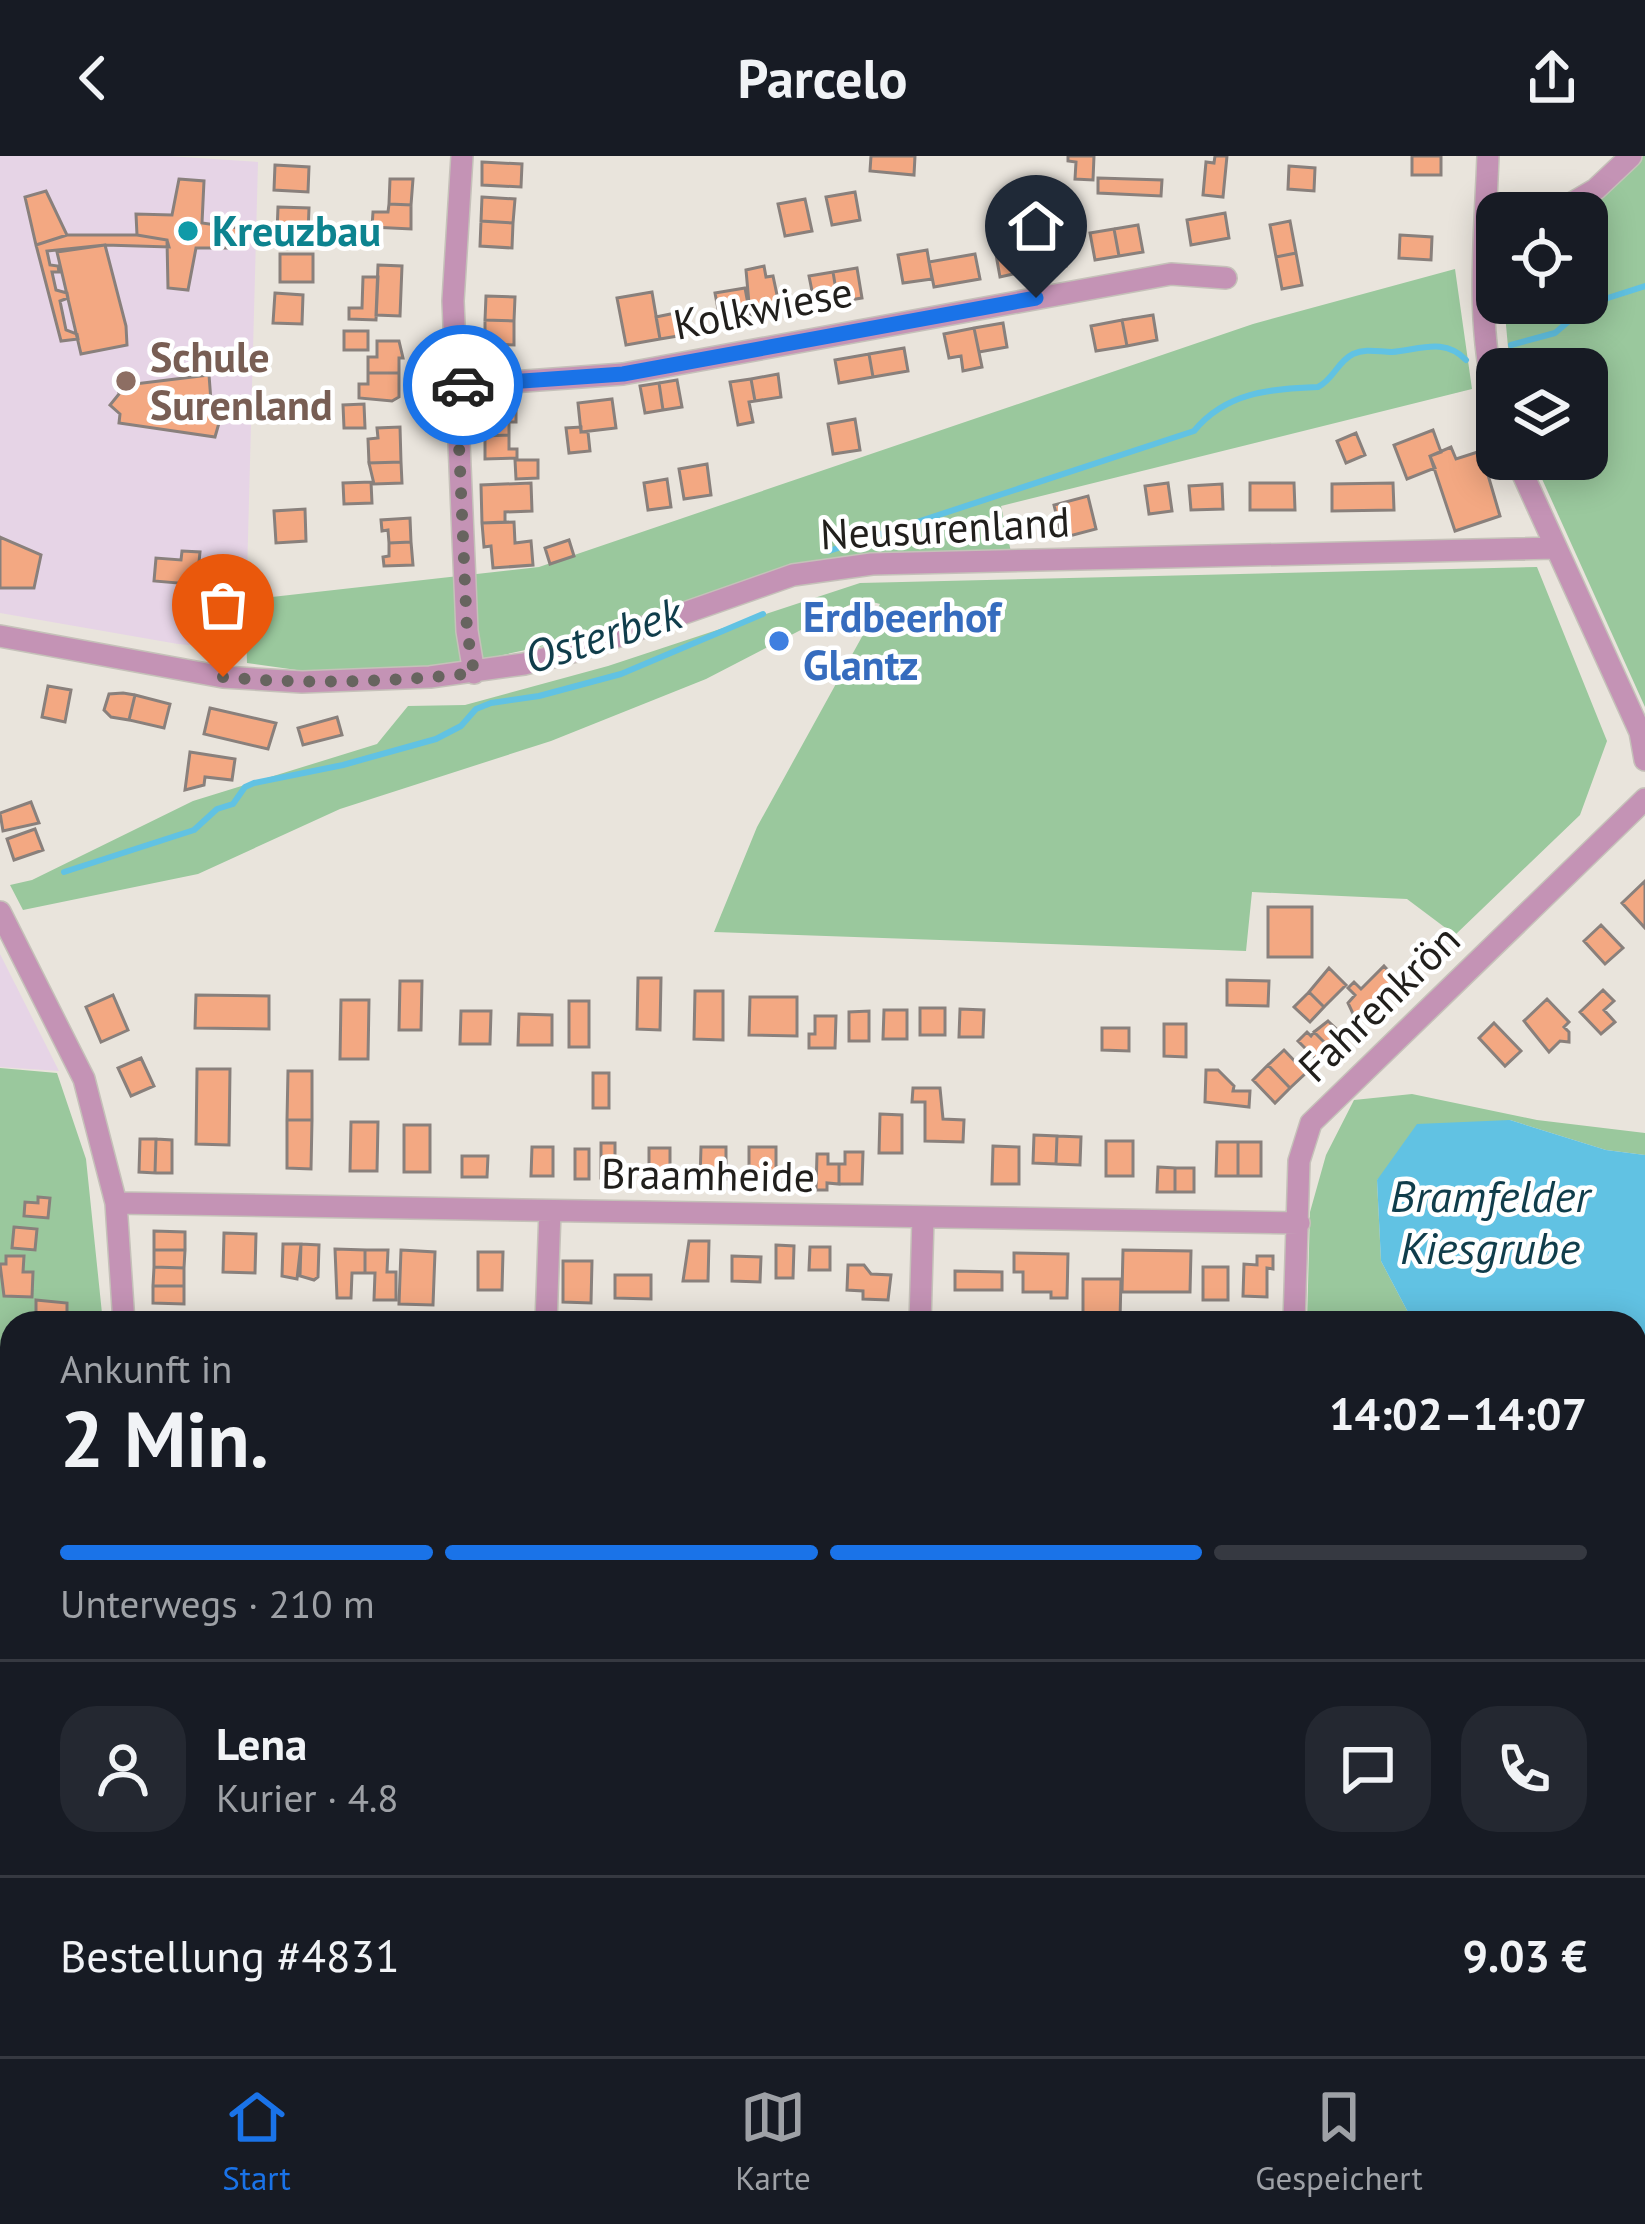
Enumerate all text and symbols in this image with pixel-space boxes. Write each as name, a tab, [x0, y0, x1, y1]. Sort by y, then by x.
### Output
text: Parcelo	[738, 43, 907, 113]
icon: back	[60, 45, 126, 111]
icon: share	[1519, 45, 1585, 111]
pin	[985, 175, 1087, 298]
map controls	[1476, 192, 1608, 480]
button: locate	[1476, 192, 1608, 324]
icon: home	[1003, 193, 1069, 259]
place label: Kreuzbau	[212, 203, 381, 258]
marker: Kreuzbau	[175, 218, 201, 244]
street label: Kolkwiese	[669, 263, 857, 352]
courier	[403, 325, 523, 445]
place label: Schule Surenland	[150, 329, 333, 432]
button: layers	[1476, 348, 1608, 480]
icon: car	[430, 352, 496, 418]
marker: Schule Surenland	[113, 368, 139, 394]
street label: Neusurenland	[819, 494, 1071, 562]
pin	[172, 554, 274, 677]
icon: bag	[190, 572, 256, 638]
water label: Osterbek	[517, 582, 690, 685]
place label: Erdbeerhof Glantz	[803, 589, 1003, 692]
marker: Erdbeerhof Glantz	[766, 628, 792, 654]
street label: Fahrenkrön	[1286, 912, 1471, 1093]
street label: Braamheide	[601, 1145, 816, 1204]
water label: Bramfelder Kiesgrube	[1390, 1166, 1593, 1276]
text: Ankunft in	[60, 1343, 232, 1394]
text: 14:02–14:07	[1329, 1384, 1587, 1442]
text: 2 Min.	[60, 1388, 269, 1489]
text: Unterwegs · 210 m	[60, 1578, 375, 1629]
button: person	[60, 1706, 186, 1832]
button: chat	[1305, 1706, 1431, 1832]
button: phone	[1461, 1706, 1587, 1832]
text: Lena	[216, 1714, 307, 1772]
text: Kurier · 4.8	[216, 1772, 399, 1823]
text: Bestellung #4831	[60, 1926, 400, 1984]
text: 9.03 €	[1462, 1926, 1587, 1984]
tab: Start	[222, 2084, 291, 2199]
tab: Karte	[735, 2084, 811, 2199]
tab: Gespeichert	[1255, 2084, 1423, 2199]

